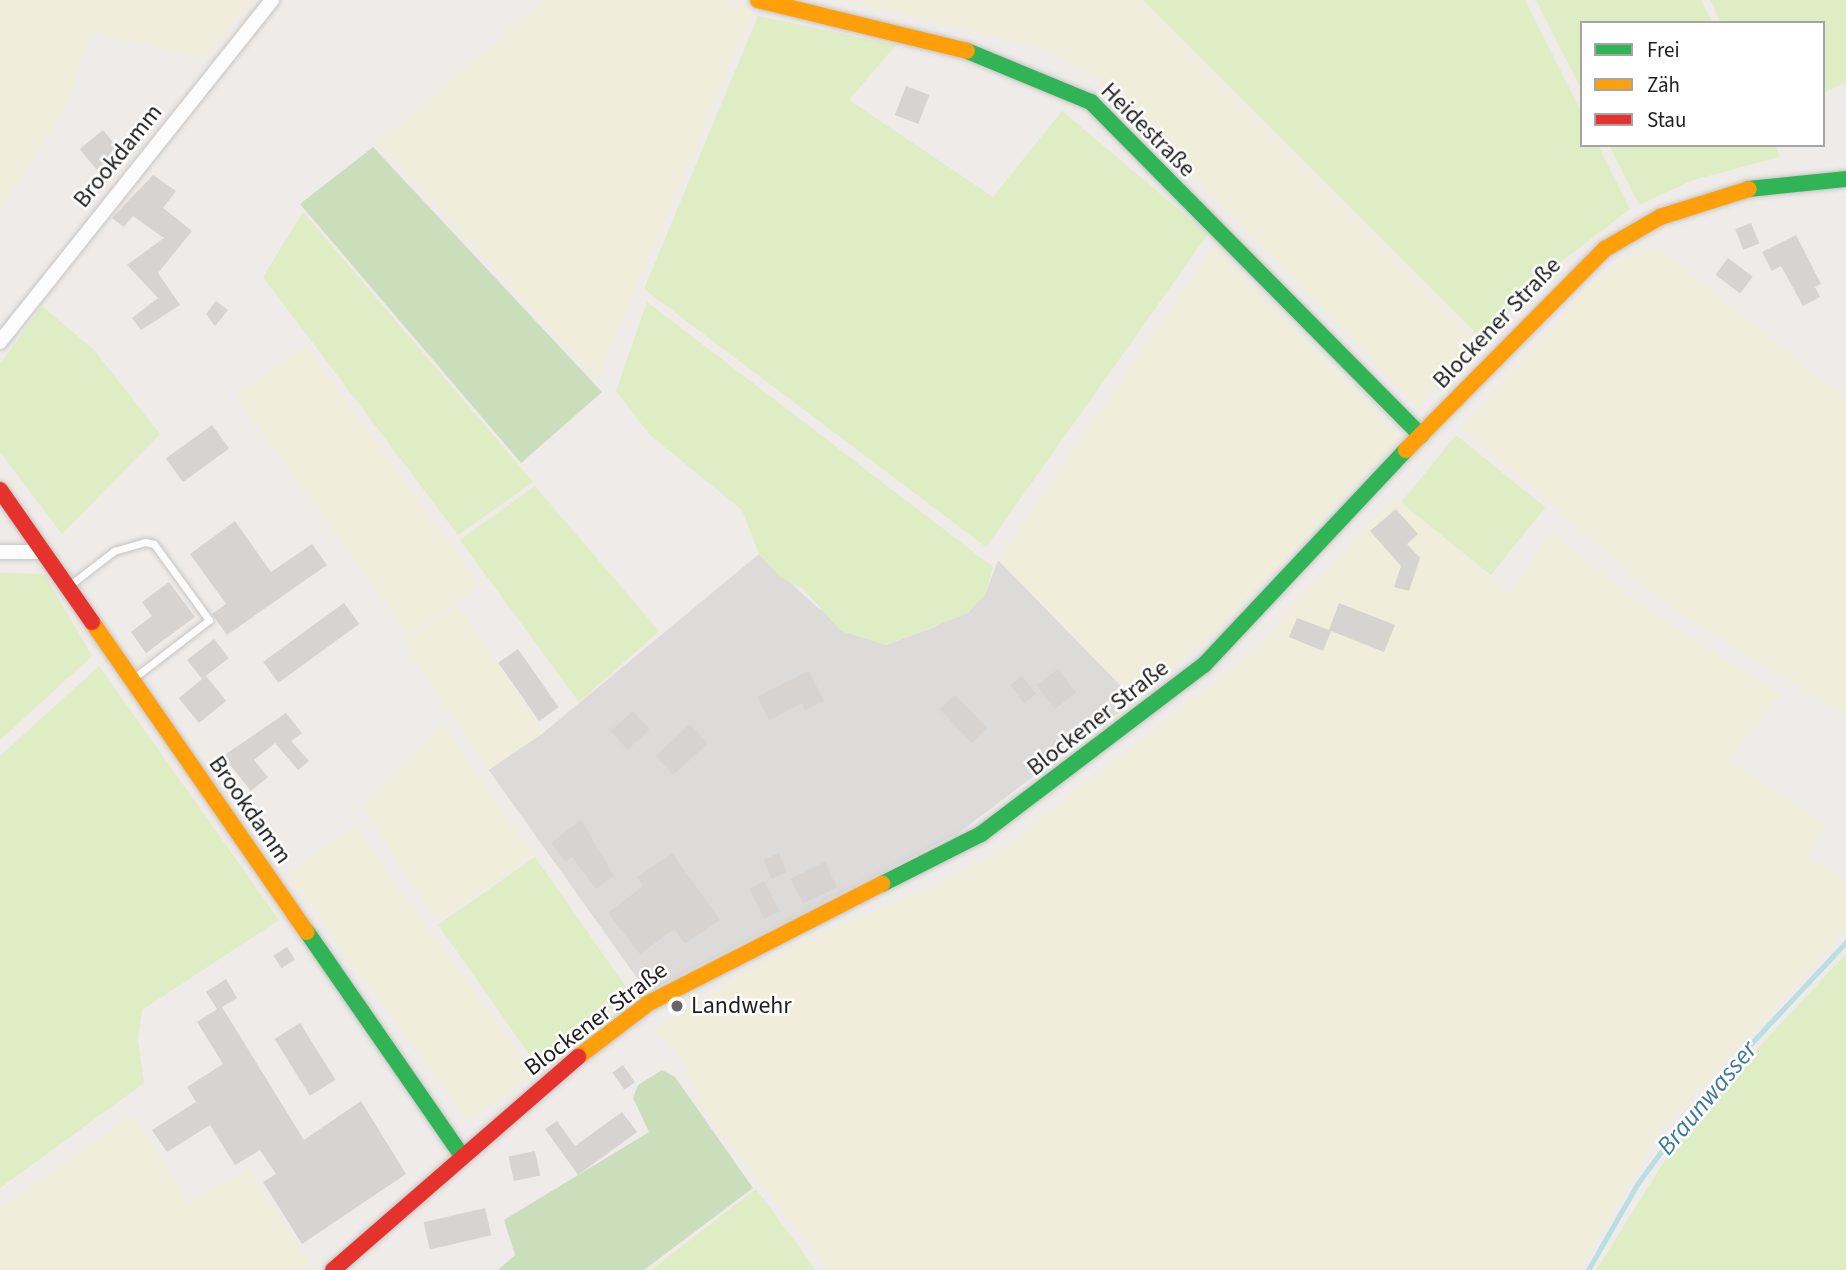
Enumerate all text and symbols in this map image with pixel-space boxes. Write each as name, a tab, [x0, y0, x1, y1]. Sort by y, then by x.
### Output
legend	[1580, 21, 1825, 147]
text: Frei	[1647, 35, 1680, 65]
text: Zäh	[1647, 70, 1680, 100]
street label: Heidestraße	[1095, 77, 1201, 183]
street label: Brookdamm	[68, 98, 168, 214]
text: Stau	[1647, 105, 1686, 135]
street label: Blockener Straße	[1427, 251, 1567, 395]
street label: Blockener Straße	[1022, 654, 1174, 782]
street label: Brookdamm	[202, 751, 298, 869]
street label: Blockener Straße	[519, 956, 673, 1082]
place label: Landwehr	[691, 992, 792, 1020]
marker: Landwehr	[669, 998, 685, 1014]
water label: Braunwasser	[1650, 1035, 1764, 1161]

